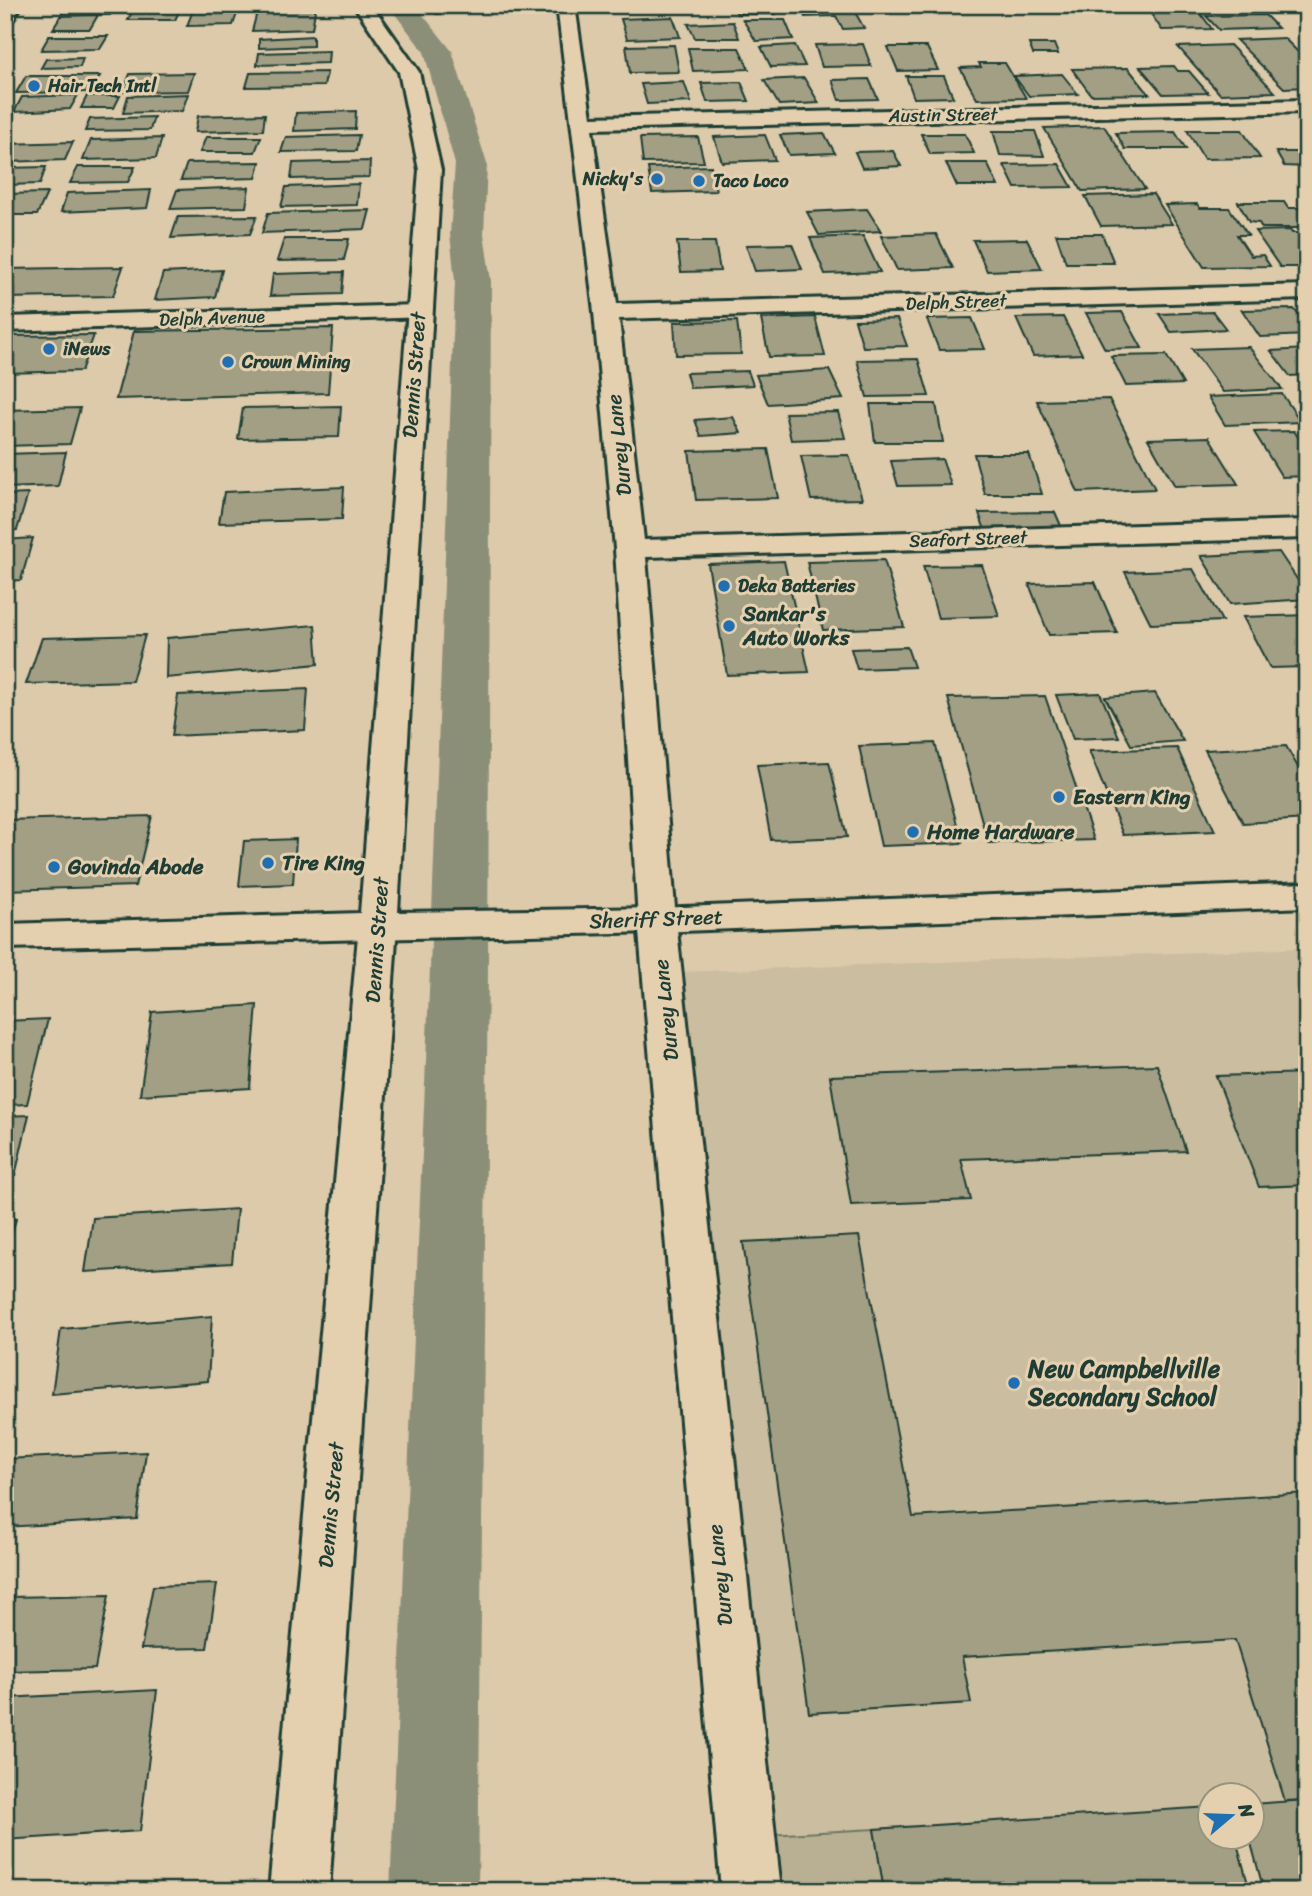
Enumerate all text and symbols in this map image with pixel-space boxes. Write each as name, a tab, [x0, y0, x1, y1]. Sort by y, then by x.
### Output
place label: Hair Tech Intl	[47, 70, 157, 102]
marker: Hair Tech Intl	[26, 78, 42, 94]
street label: Austin Street	[887, 98, 998, 132]
place label: Nicky's	[582, 163, 644, 195]
place label: Taco Loco	[713, 165, 789, 197]
marker: Nicky's	[649, 171, 665, 187]
marker: Taco Loco	[691, 173, 707, 189]
street label: Delph Street	[905, 284, 1008, 320]
street label: Delph Avenue	[158, 300, 266, 336]
street label: Dennis Street	[391, 309, 437, 439]
place label: iNews	[63, 333, 111, 365]
marker: iNews	[41, 341, 57, 357]
place label: Crown Mining	[241, 346, 350, 378]
marker: Crown Mining	[220, 354, 236, 370]
street label: Durey Lane	[595, 392, 643, 498]
street label: Seafort Street	[908, 521, 1028, 557]
place label: Deka Batteries	[738, 570, 856, 602]
marker: Deka Batteries	[716, 578, 732, 594]
place label: Sankar's Auto Works	[742, 595, 851, 657]
marker: Sankar's Auto Works	[721, 618, 737, 634]
place label: Eastern King	[1073, 778, 1191, 816]
marker: Eastern King	[1051, 789, 1067, 805]
place label: Home Hardware	[926, 813, 1075, 851]
marker: Home Hardware	[905, 824, 921, 840]
place label: Tire King	[282, 844, 365, 882]
place label: Govinda Abode	[67, 848, 204, 886]
marker: Tire King	[260, 855, 276, 871]
marker: Govinda Abode	[46, 859, 62, 875]
street label: Dennis Street	[354, 874, 400, 1004]
street label: Sheriff Street	[588, 898, 724, 940]
street label: Durey Lane	[642, 957, 690, 1063]
place label: New Campbellville Secondary School	[1027, 1348, 1221, 1418]
marker: New Campbellville Secondary School	[1006, 1375, 1022, 1391]
street label: Dennis Street	[307, 1439, 356, 1570]
street label: Durey Lane	[696, 1522, 744, 1628]
north arrow	[1196, 1780, 1266, 1850]
text: N	[1229, 1798, 1265, 1823]

